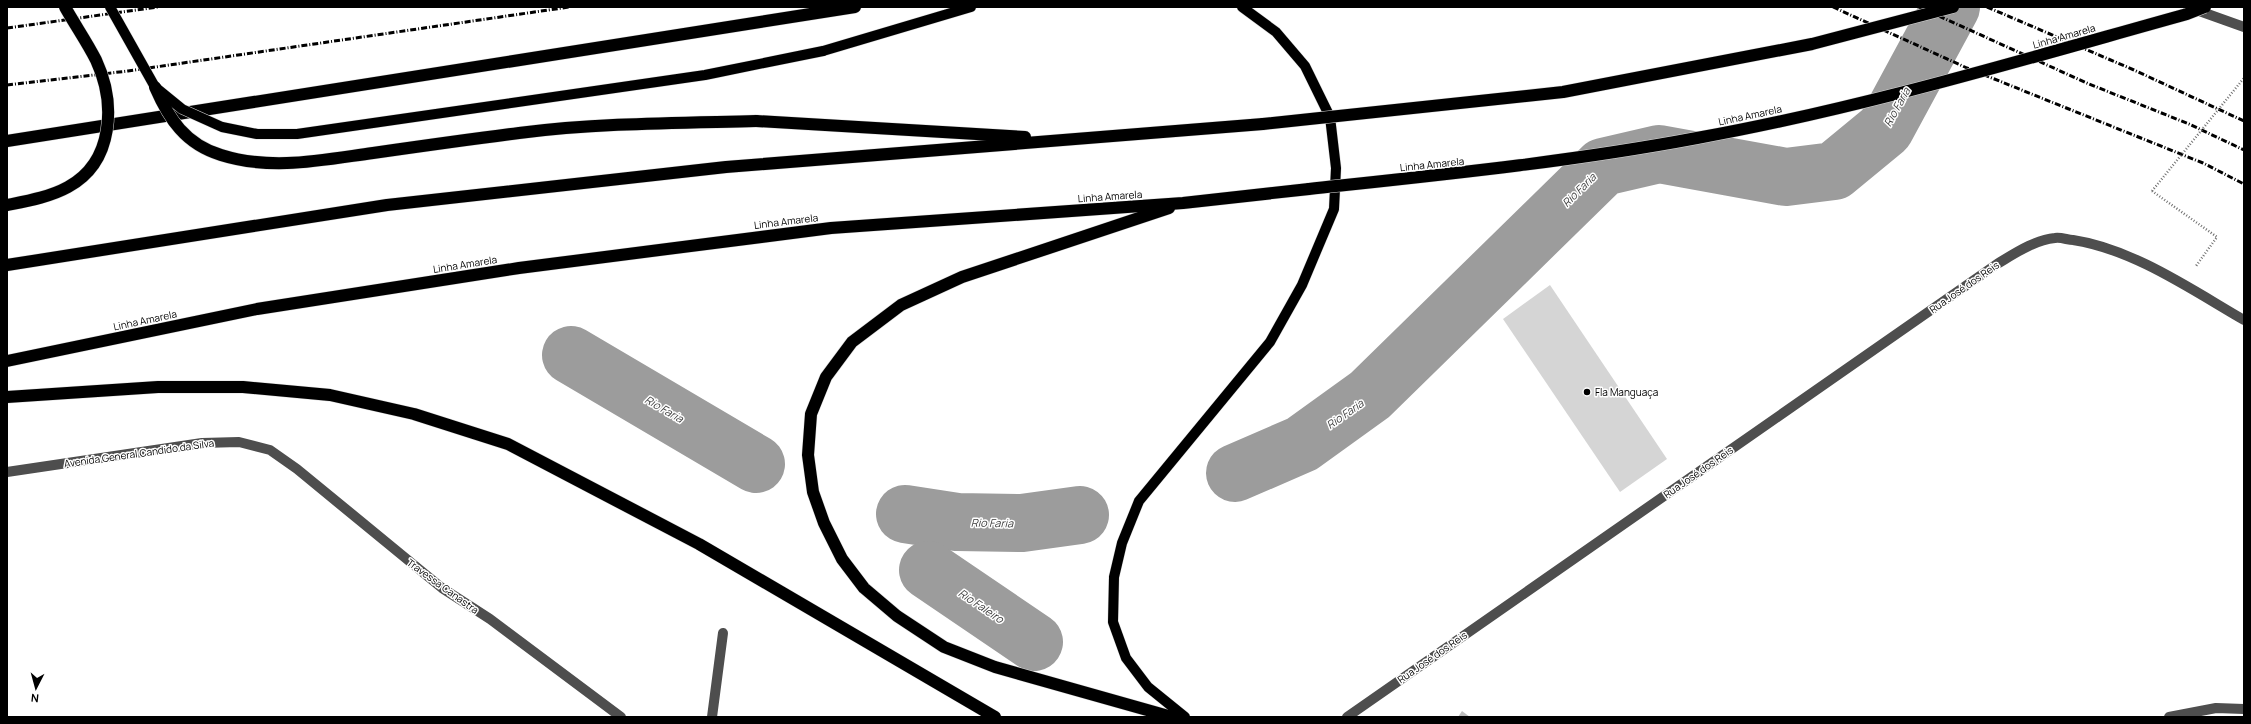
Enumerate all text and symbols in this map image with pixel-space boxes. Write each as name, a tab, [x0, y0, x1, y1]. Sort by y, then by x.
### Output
street label: Linha Amarela	[2031, 20, 2097, 52]
water label: Rio Faria	[1880, 84, 1914, 129]
street label: Linha Amarela	[1717, 101, 1783, 129]
street label: Linha Amarela	[1399, 154, 1465, 174]
water label: Rio Faria	[1558, 169, 1600, 210]
street label: Linha Amarela	[1077, 187, 1143, 205]
street label: Linha Amarela	[753, 210, 819, 232]
street label: Linha Amarela	[432, 252, 498, 276]
street label: Rua José dos Reis	[1926, 258, 2002, 316]
street label: Linha Amarela	[112, 306, 178, 334]
place label: Fla Manguaça	[1595, 385, 1658, 399]
marker: Fla Manguaça	[1582, 387, 1592, 397]
water label: Rio Faria	[642, 391, 687, 426]
water label: Rio Faria	[1323, 395, 1367, 432]
street label: Avenida General Candido da Silva	[63, 436, 215, 470]
street label: Rua José dos Reis	[1660, 443, 1736, 501]
water label: Rio Faria	[971, 515, 1014, 530]
street label: Travessa Canastra	[404, 555, 482, 617]
water label: Rio Faleiro	[956, 585, 1008, 627]
street label: Rua José dos Reis	[1394, 628, 1470, 686]
north arrow	[16, 668, 56, 708]
text: N	[30, 691, 40, 706]

